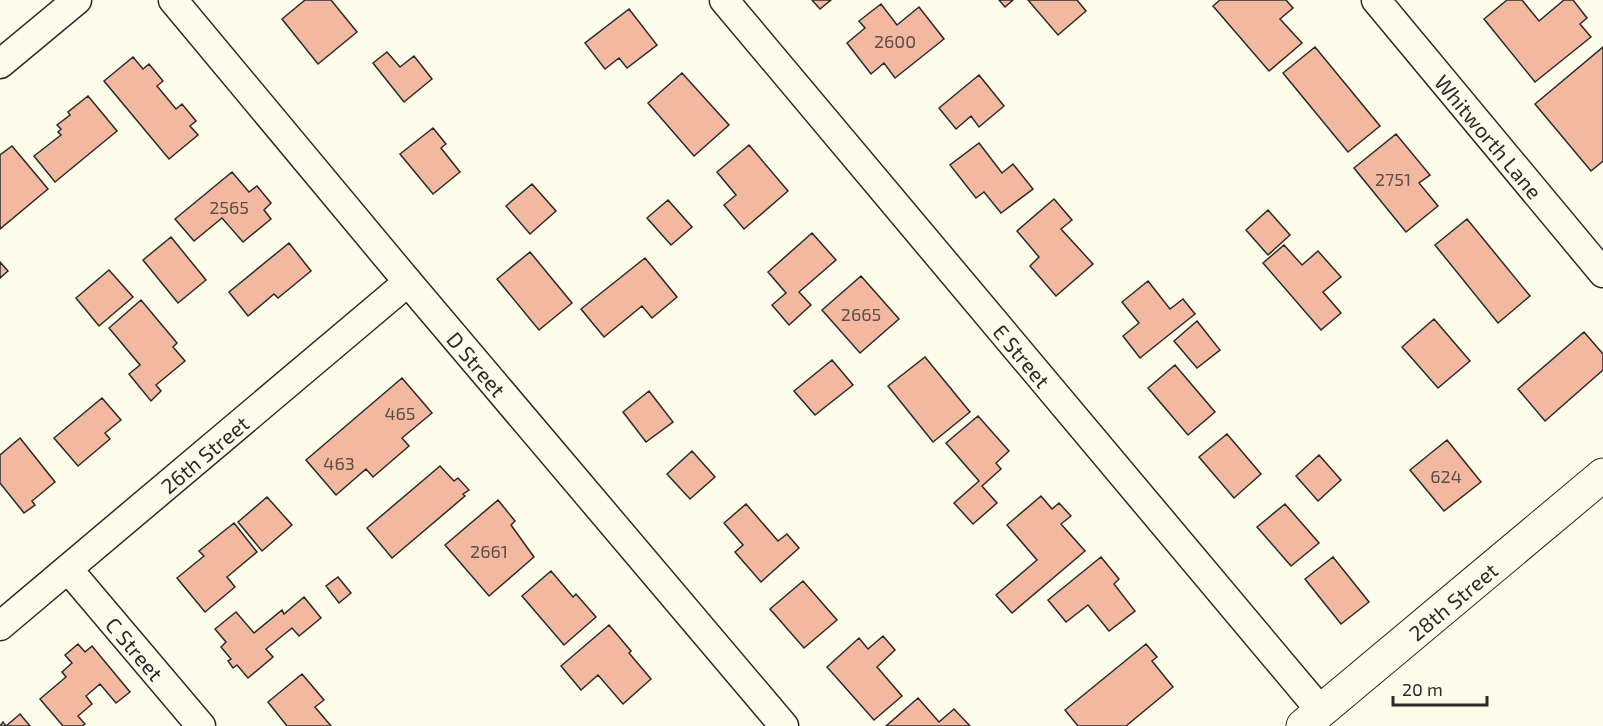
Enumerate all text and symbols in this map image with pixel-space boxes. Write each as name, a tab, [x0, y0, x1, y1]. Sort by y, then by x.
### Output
house number: 2600	[874, 30, 916, 52]
street label: Whitworth Lane	[1430, 69, 1548, 203]
house number: 2751	[1375, 168, 1411, 190]
house number: 2565	[209, 196, 249, 218]
house number: 2665	[841, 303, 881, 325]
street label: E Street	[989, 319, 1056, 392]
street label: D Street	[443, 326, 512, 401]
house number: 465	[384, 402, 416, 424]
street label: 26th Street	[155, 410, 253, 498]
house number: 463	[323, 452, 355, 474]
house number: 624	[1430, 465, 1462, 487]
house number: 2661	[470, 540, 508, 562]
street label: 28th Street	[1403, 557, 1502, 645]
street label: C Street	[101, 612, 169, 685]
scale bar	[1393, 669, 1488, 707]
text: 20 m	[1402, 678, 1443, 700]

